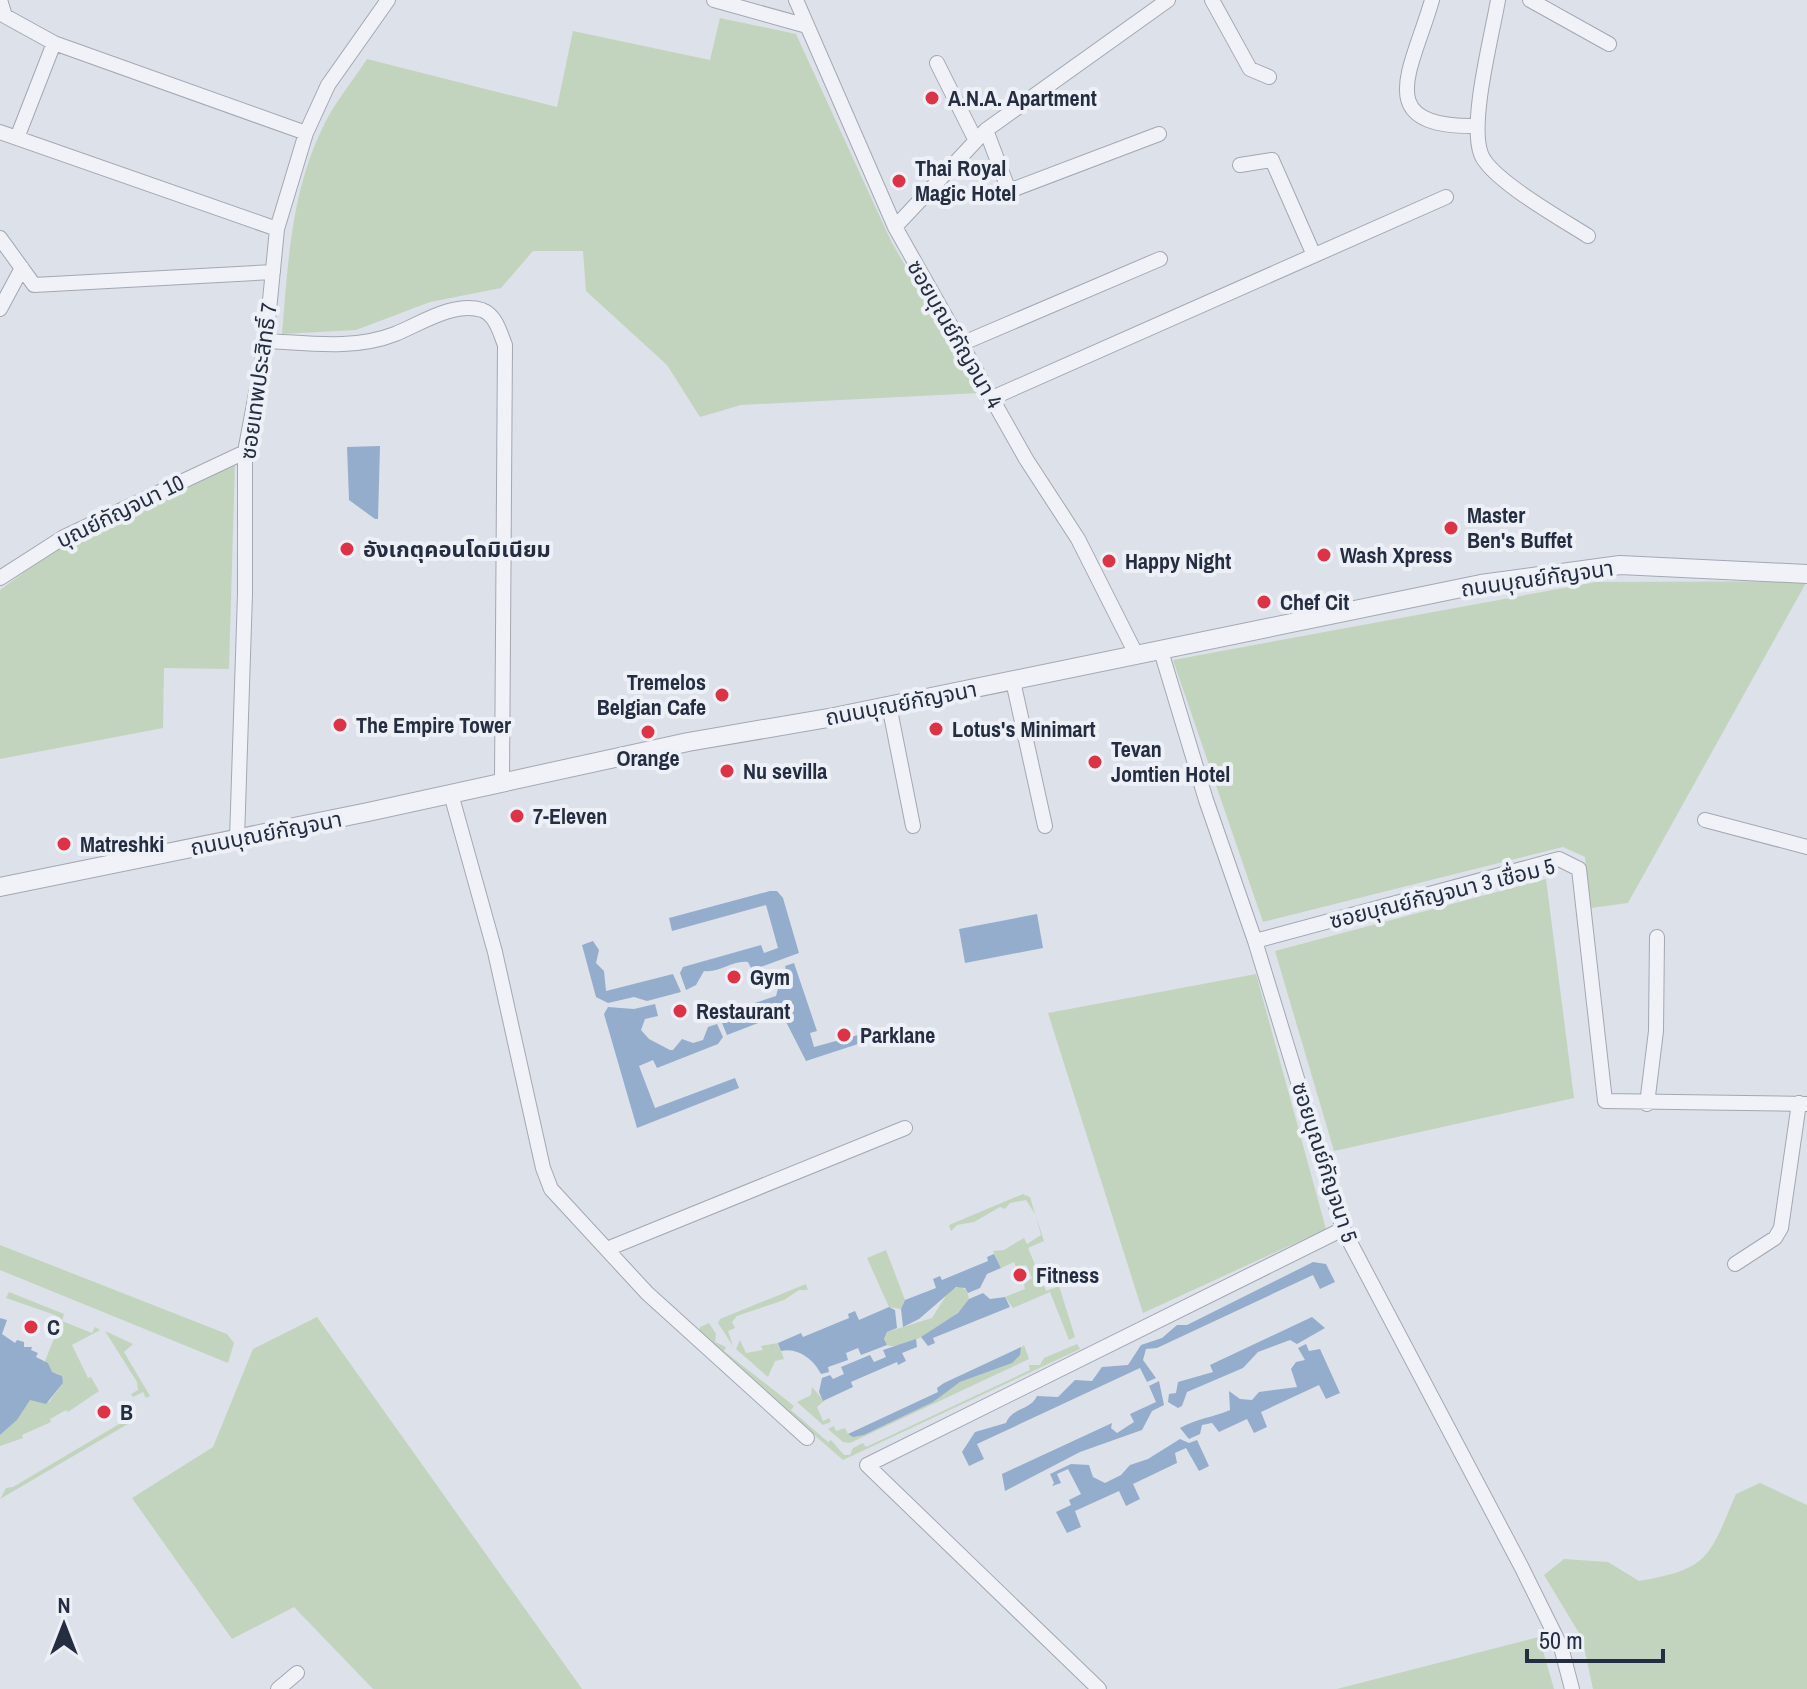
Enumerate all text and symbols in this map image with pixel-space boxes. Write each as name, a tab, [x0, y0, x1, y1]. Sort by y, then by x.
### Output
place label: A.N.A. Apartment	[948, 83, 1097, 113]
marker: A.N.A. Apartment	[923, 89, 941, 107]
place label: Thai Royal Magic Hotel	[915, 153, 1016, 208]
marker: Thai Royal Magic Hotel	[890, 172, 908, 190]
street label: ซอยบุณย์กัญจนา 4	[900, 254, 1010, 414]
street label: ซอยเทพประสิทธิ์ 7	[232, 301, 284, 461]
street label: บุณย์กัญจนา 10	[51, 467, 189, 555]
place label: Master Ben's Buffet	[1467, 500, 1573, 555]
marker: Master Ben's Buffet	[1442, 519, 1460, 537]
place label: อังเกตุคอนโดมิเนียม	[363, 534, 551, 564]
marker: อังเกตุคอนโดมิเนียม	[338, 540, 356, 558]
place label: Wash Xpress	[1340, 540, 1453, 570]
place label: Happy Night	[1125, 546, 1231, 576]
marker: Wash Xpress	[1315, 546, 1333, 564]
marker: Happy Night	[1100, 552, 1118, 570]
street label: ถนนบุณย์กัญจนา	[1459, 552, 1615, 604]
place label: Chef Cit	[1280, 587, 1349, 617]
marker: Chef Cit	[1255, 593, 1273, 611]
place label: Tremelos Belgian Cafe	[597, 667, 706, 722]
street label: ถนนบุณย์กัญจนา	[823, 674, 979, 732]
marker: Tremelos Belgian Cafe	[713, 686, 731, 704]
place label: The Empire Tower	[356, 710, 511, 740]
place label: Lotus's Minimart	[952, 714, 1096, 744]
marker: The Empire Tower	[331, 716, 349, 734]
marker: Lotus's Minimart	[927, 720, 945, 738]
marker: Orange	[639, 723, 657, 741]
place label: Tevan Jomtien Hotel	[1111, 734, 1230, 789]
place label: Orange	[616, 743, 680, 773]
marker: Tevan Jomtien Hotel	[1086, 753, 1104, 771]
place label: Nu sevilla	[743, 756, 827, 786]
marker: Nu sevilla	[718, 762, 736, 780]
place label: 7-Eleven	[533, 801, 607, 831]
street label: ถนนบุณย์กัญจนา	[188, 804, 344, 862]
marker: 7-Eleven	[508, 807, 526, 825]
place label: Matreshki	[80, 829, 164, 859]
marker: Matreshki	[55, 835, 73, 853]
street label: ซอยบุณย์กัญจนา 3 เชื่อม 5	[1326, 850, 1558, 936]
place label: Gym	[750, 962, 790, 992]
marker: Gym	[725, 968, 743, 986]
place label: Restaurant	[696, 996, 790, 1026]
marker: Restaurant	[671, 1002, 689, 1020]
place label: Parklane	[860, 1020, 935, 1050]
marker: Parklane	[835, 1026, 853, 1044]
street label: ซอยบุณย์กัญจนา 5	[1285, 1078, 1365, 1246]
place label: Fitness	[1036, 1260, 1099, 1290]
marker: Fitness	[1011, 1266, 1029, 1284]
place label: C	[47, 1312, 60, 1342]
marker: C	[22, 1318, 40, 1336]
place label: B	[120, 1397, 133, 1427]
marker: B	[95, 1403, 113, 1421]
north arrow	[24, 1585, 104, 1665]
text: N	[57, 1590, 71, 1620]
scale bar	[1527, 1613, 1663, 1663]
text: 50 m	[1539, 1624, 1583, 1656]

